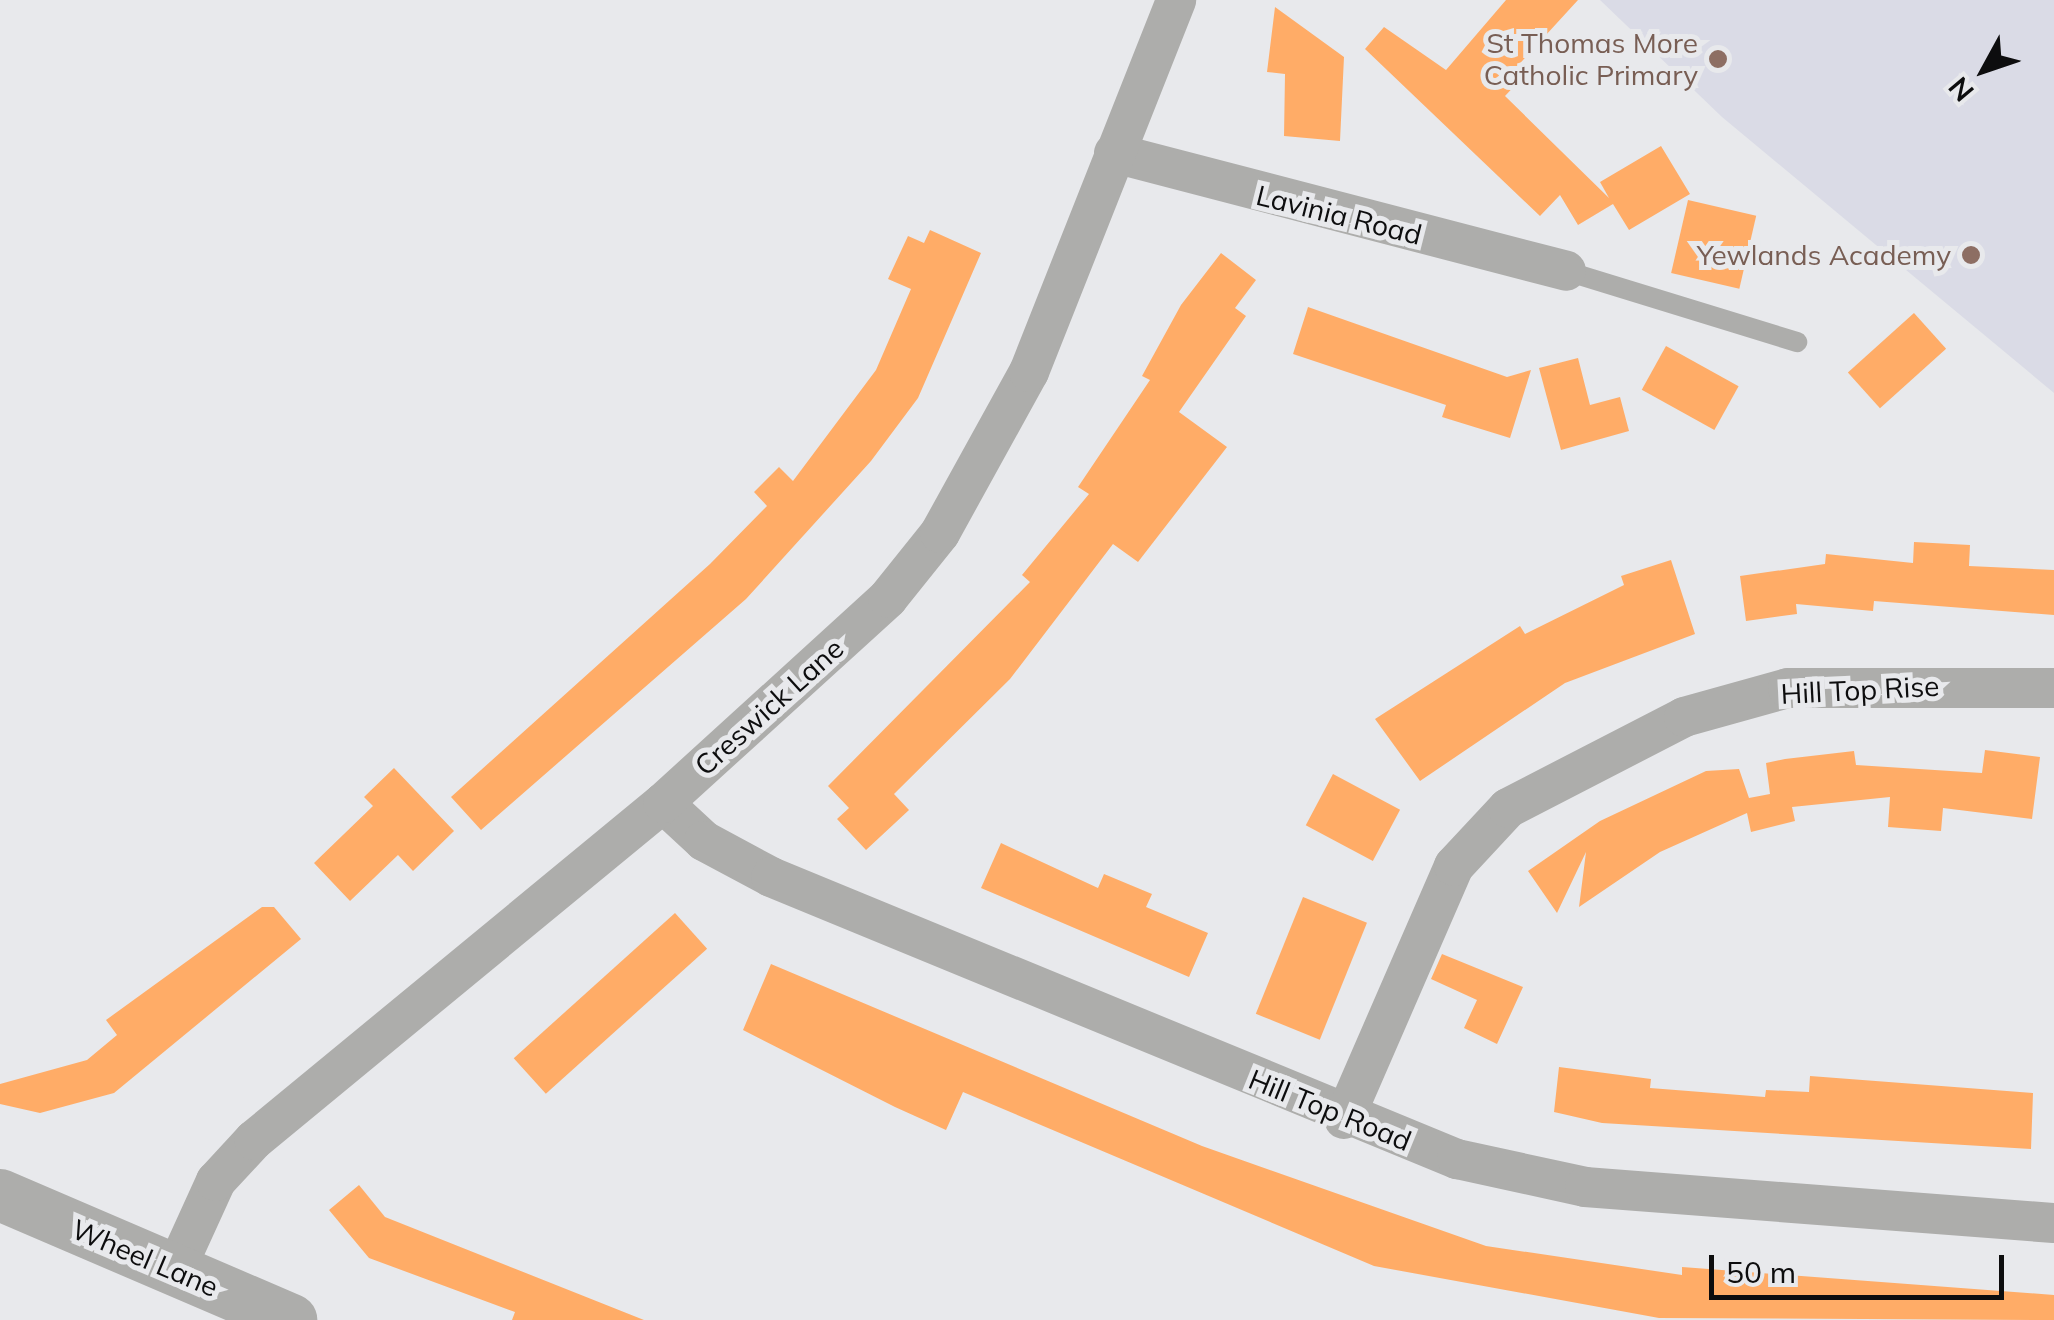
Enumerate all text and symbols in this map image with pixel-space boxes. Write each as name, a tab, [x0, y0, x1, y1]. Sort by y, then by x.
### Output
north arrow	[1934, 20, 2034, 120]
place label: St Thomas More Catholic Primary	[1484, 26, 1698, 92]
marker: St Thomas More Catholic Primary	[1707, 48, 1729, 70]
text: N	[1940, 70, 1981, 109]
street label: Lavinia Road	[1253, 178, 1425, 252]
place label: Yewlands Academy	[1697, 238, 1951, 272]
marker: Yewlands Academy	[1960, 244, 1982, 266]
street label: Creswick Lane	[688, 632, 850, 782]
street label: Hill Top Rise	[1780, 669, 1940, 711]
street label: Hill Top Road	[1244, 1062, 1416, 1158]
street label: Wheel Lane	[67, 1212, 223, 1304]
scale bar	[1714, 1235, 2009, 1297]
text: 50 m	[1726, 1253, 1796, 1291]

